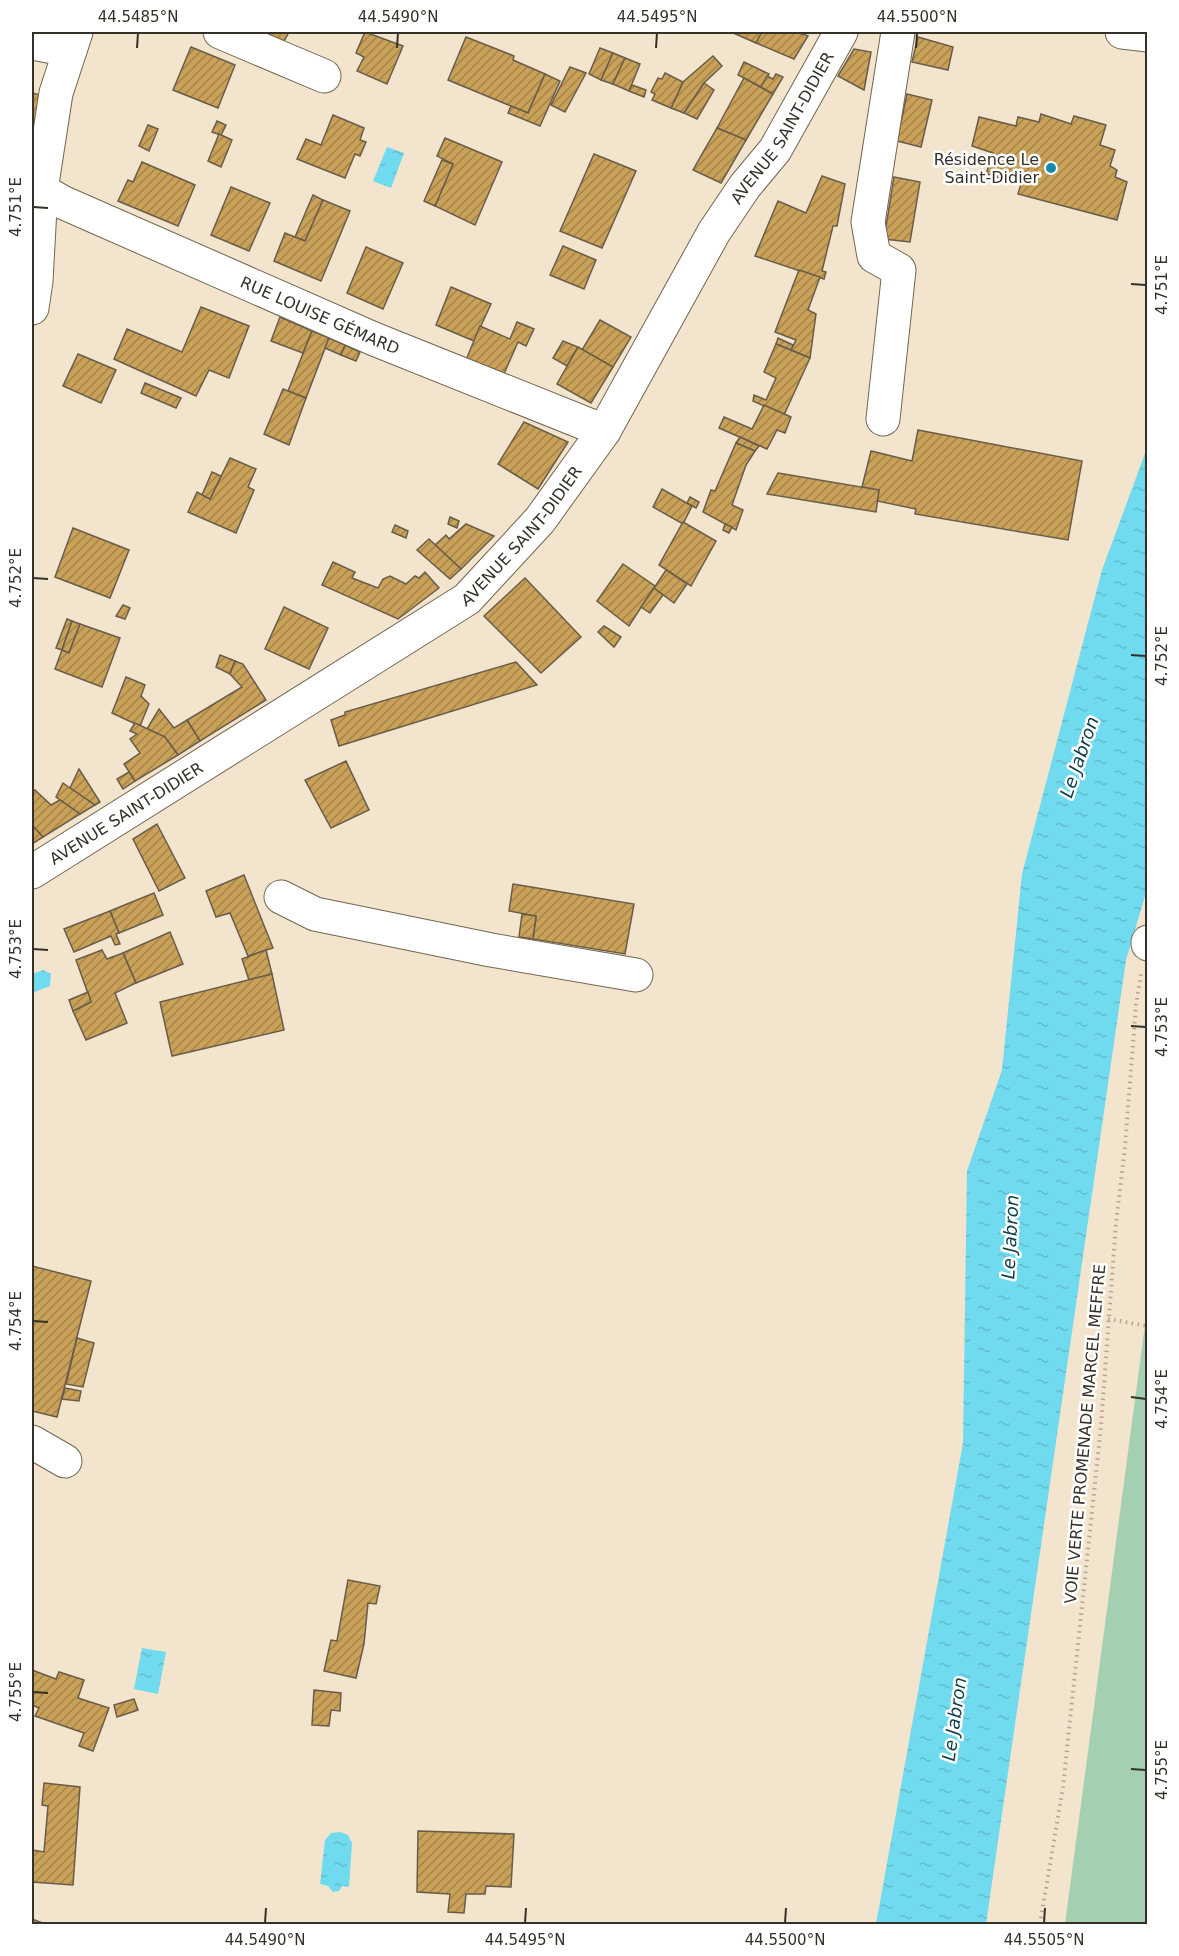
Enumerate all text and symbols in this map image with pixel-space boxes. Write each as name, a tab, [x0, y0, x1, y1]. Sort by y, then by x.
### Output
text: 44.5485°N	[98, 8, 178, 26]
text: 44.5490°N	[358, 8, 438, 26]
text: 44.5495°N	[617, 8, 697, 26]
text: 44.5500°N	[877, 8, 957, 26]
street label: AVENUE SAINT-DIDIER	[726, 48, 838, 207]
place label: Résidence Le Saint-Didier	[934, 150, 1039, 187]
marker: Résidence Le Saint-Didier	[1044, 161, 1058, 175]
text: 4.751°E	[7, 177, 25, 237]
text: 4.751°E	[1153, 255, 1171, 315]
street label: RUE LOUISE GÉMARD	[238, 272, 402, 358]
street label: AVENUE SAINT-DIDIER	[457, 462, 585, 610]
text: 4.752°E	[7, 548, 25, 608]
text: 4.752°E	[1153, 626, 1171, 686]
water label: Le Jabron	[1055, 714, 1103, 800]
street label: AVENUE SAINT-DIDIER	[46, 758, 206, 868]
text: 4.753°E	[7, 919, 25, 979]
text: 4.753°E	[1153, 997, 1171, 1057]
water label: Le Jabron	[997, 1194, 1023, 1280]
street label: VOIE VERTE PROMENADE MARCEL MEFFRE	[1061, 1263, 1109, 1605]
text: 4.754°E	[7, 1291, 25, 1351]
text: 4.754°E	[1153, 1369, 1171, 1429]
text: 4.755°E	[7, 1662, 25, 1722]
water label: Le Jabron	[938, 1676, 970, 1762]
text: 4.755°E	[1153, 1740, 1171, 1800]
text: 44.5490°N	[225, 1931, 305, 1949]
text: 44.5495°N	[485, 1931, 565, 1949]
text: 44.5500°N	[745, 1931, 825, 1949]
text: 44.5505°N	[1004, 1931, 1084, 1949]

